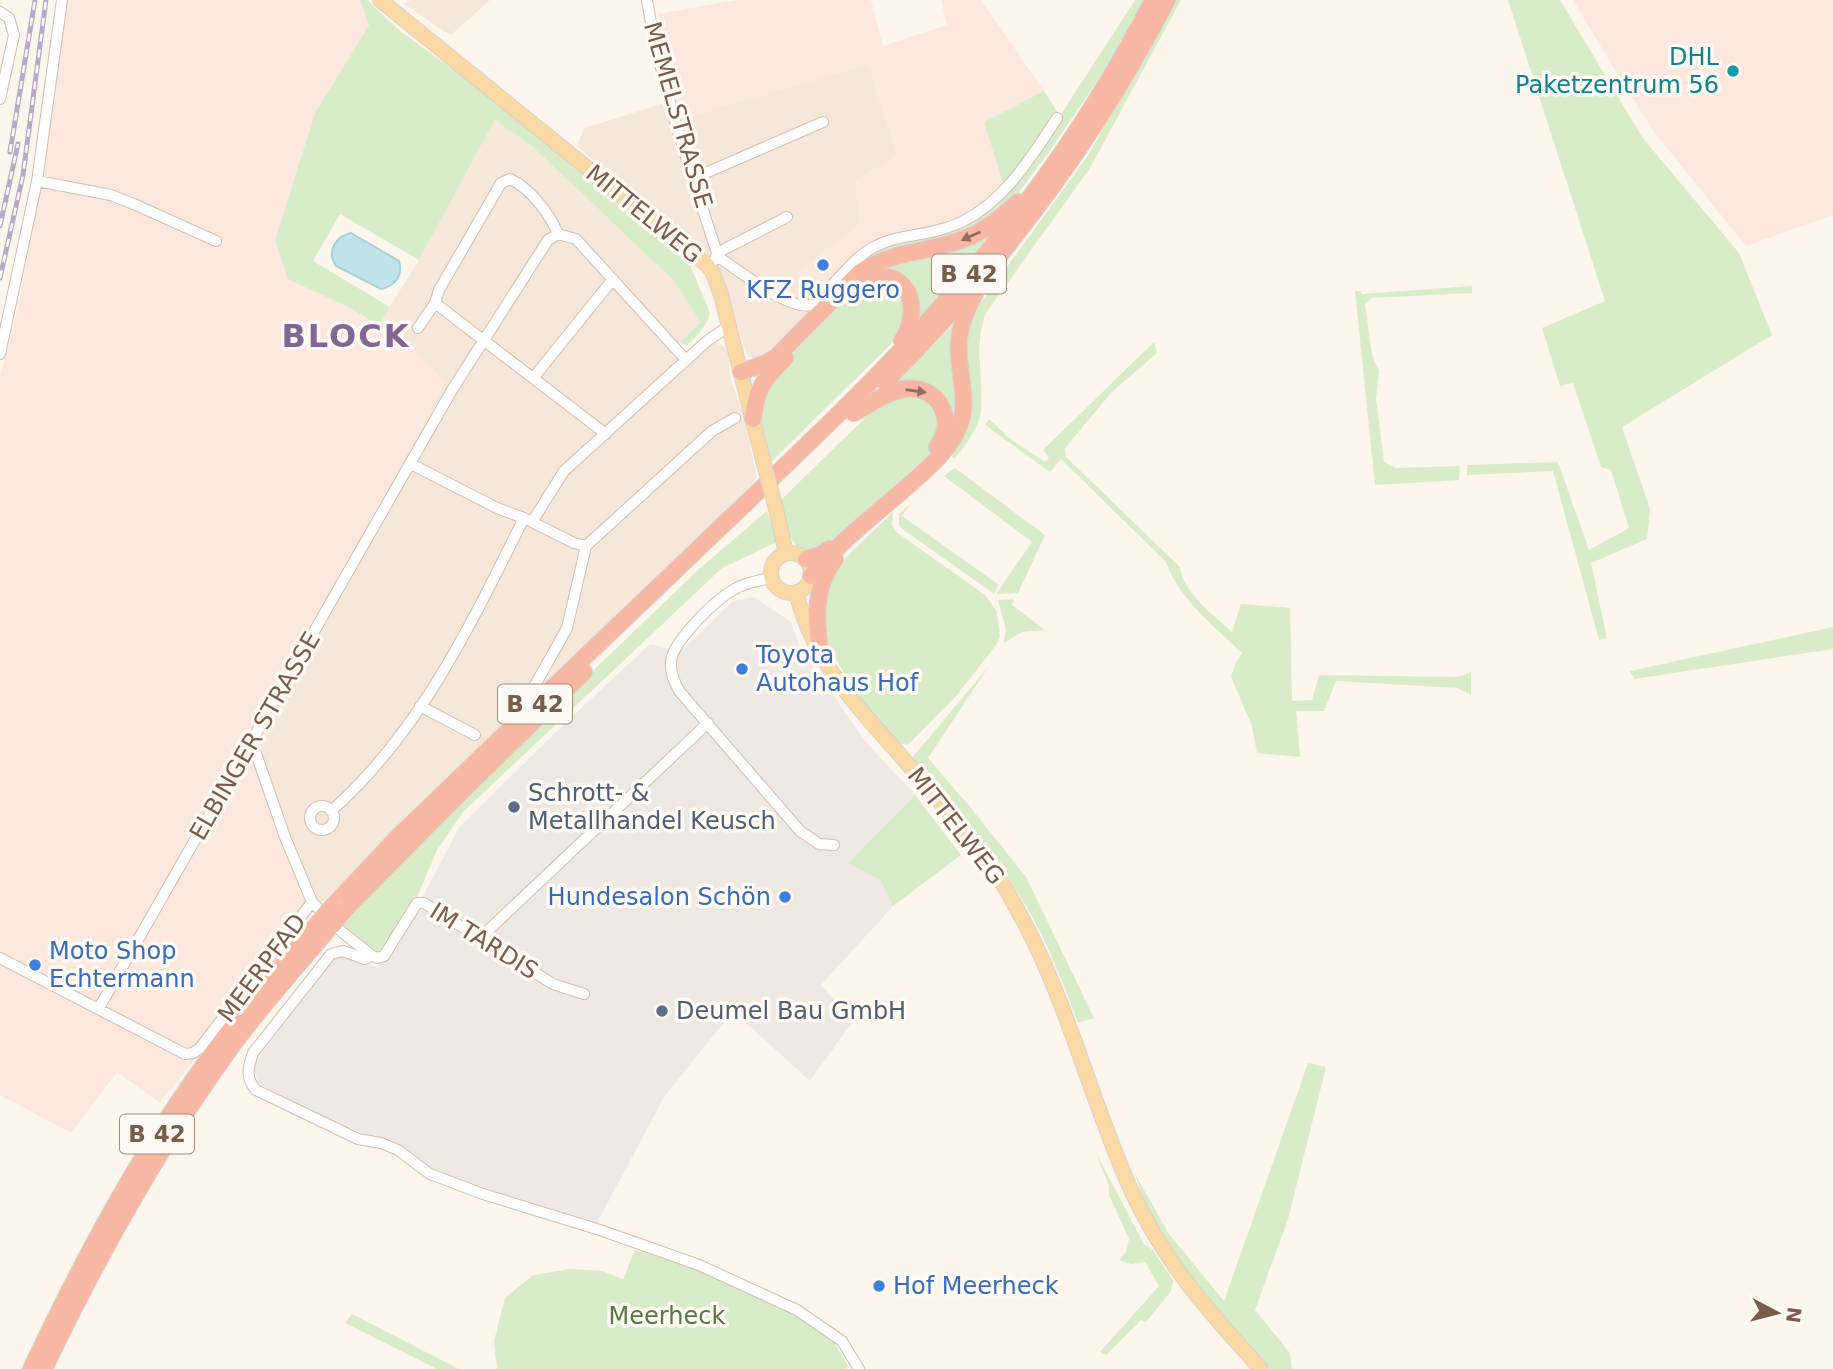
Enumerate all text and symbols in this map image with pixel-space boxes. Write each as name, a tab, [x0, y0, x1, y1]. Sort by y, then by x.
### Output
street label: MEMELSTRASSE	[638, 18, 718, 212]
place label: DHL Paketzentrum 56	[1515, 43, 1720, 99]
marker: DHL Paketzentrum 56	[1725, 63, 1741, 79]
street label: MITTELWEG	[581, 159, 707, 269]
one-way arrow	[961, 230, 981, 242]
road number: B 42	[932, 255, 1006, 294]
marker: KFZ Ruggero	[815, 257, 831, 273]
place label: KFZ Ruggero	[746, 276, 900, 304]
district label: BLOCK	[281, 317, 411, 355]
one-way arrow	[905, 386, 927, 397]
street label: ELBINGER STRASSE	[184, 627, 326, 845]
place label: Toyota Autohaus Hof	[755, 641, 919, 697]
marker: Toyota Autohaus Hof	[734, 661, 750, 677]
road number: B 42	[498, 684, 572, 724]
street label: MITTELWEG	[902, 762, 1010, 890]
place label: Schrott- & Metallhandel Keusch	[528, 779, 776, 835]
marker: Schrott- & Metallhandel Keusch	[506, 799, 522, 815]
place label: Hundesalon Schön	[548, 883, 771, 911]
marker: Hundesalon Schön	[777, 889, 793, 905]
street label: IM TARDIS	[425, 897, 543, 985]
street label: MEERPFAD	[212, 908, 312, 1028]
place label: Moto Shop Echtermann	[49, 937, 195, 993]
marker: Moto Shop Echtermann	[27, 957, 43, 973]
place label: Deumel Bau GmbH	[676, 997, 906, 1025]
marker: Deumel Bau GmbH	[654, 1003, 670, 1019]
road number: B 42	[120, 1114, 194, 1154]
place label: Hof Meerheck	[893, 1272, 1059, 1300]
marker: Hof Meerheck	[871, 1278, 887, 1294]
north arrow	[1742, 1278, 1812, 1348]
park label: Meerheck	[609, 1302, 725, 1330]
text: N	[1782, 1306, 1806, 1324]

